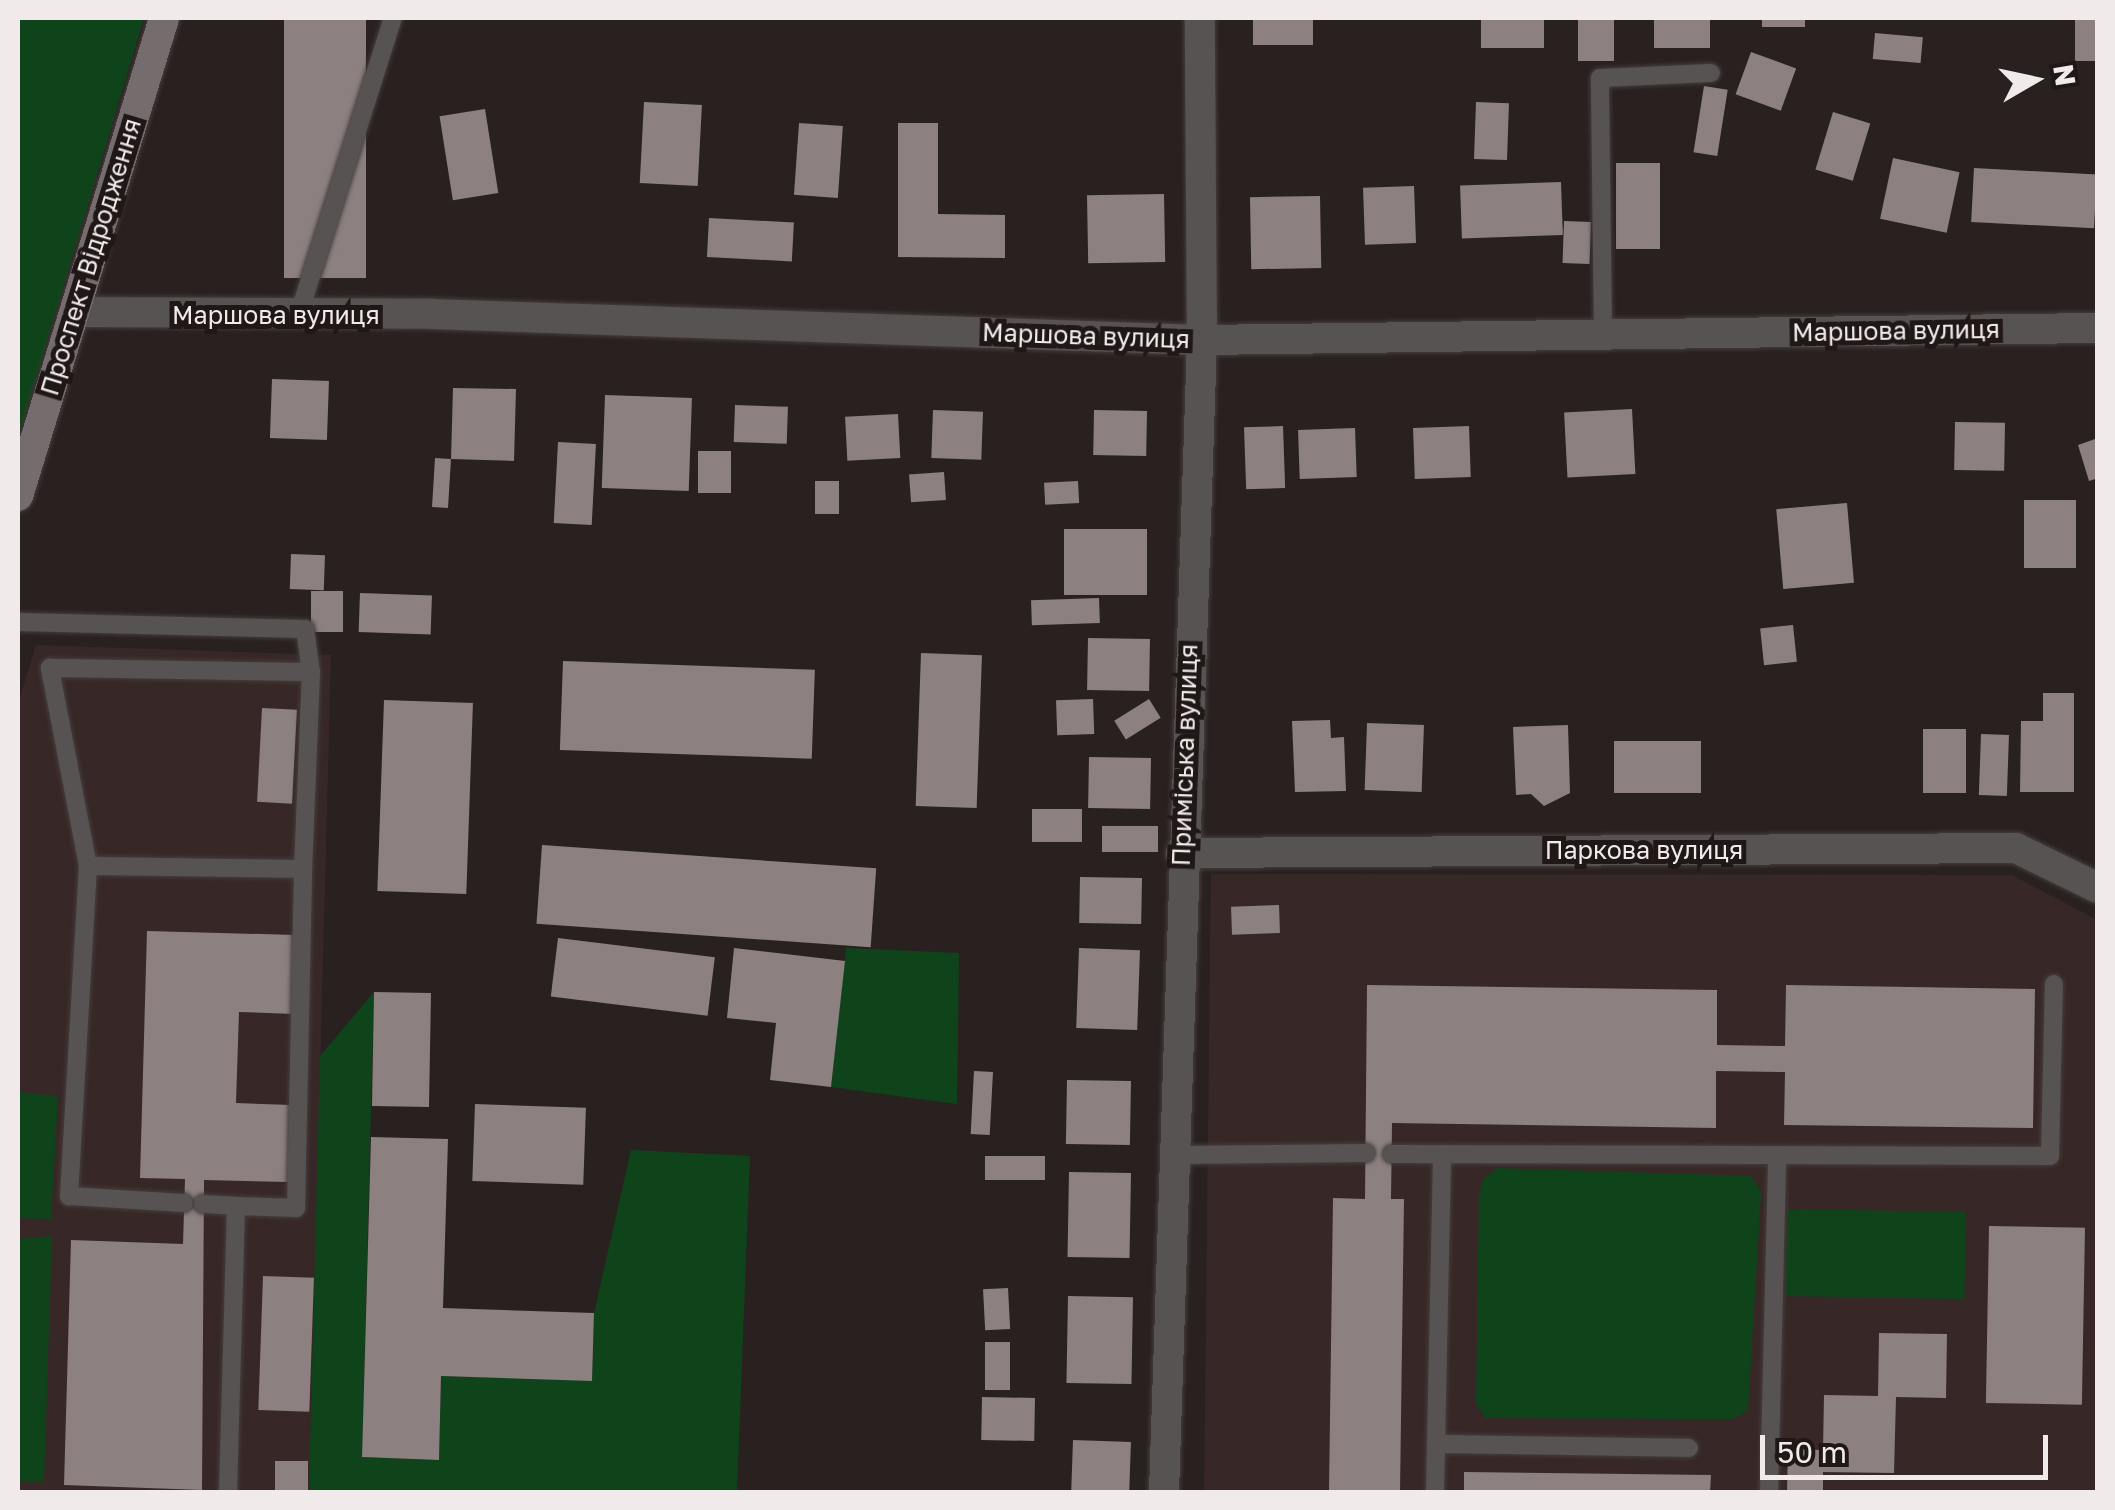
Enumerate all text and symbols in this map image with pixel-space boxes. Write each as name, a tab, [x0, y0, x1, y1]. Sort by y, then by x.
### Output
north arrow	[1985, 30, 2085, 130]
text: N	[2047, 62, 2083, 88]
street label: Проспект Відродження	[35, 115, 147, 399]
street label: Маршова вулиця	[172, 300, 380, 330]
street label: Маршова вулиця	[1792, 314, 2000, 348]
street label: Маршова вулиця	[982, 317, 1190, 355]
street label: Приміська вулиця	[1166, 643, 1204, 867]
street label: Паркова вулиця	[1545, 835, 1743, 865]
scale bar	[1765, 1415, 2052, 1477]
text: 50 m	[1777, 1434, 1847, 1470]

